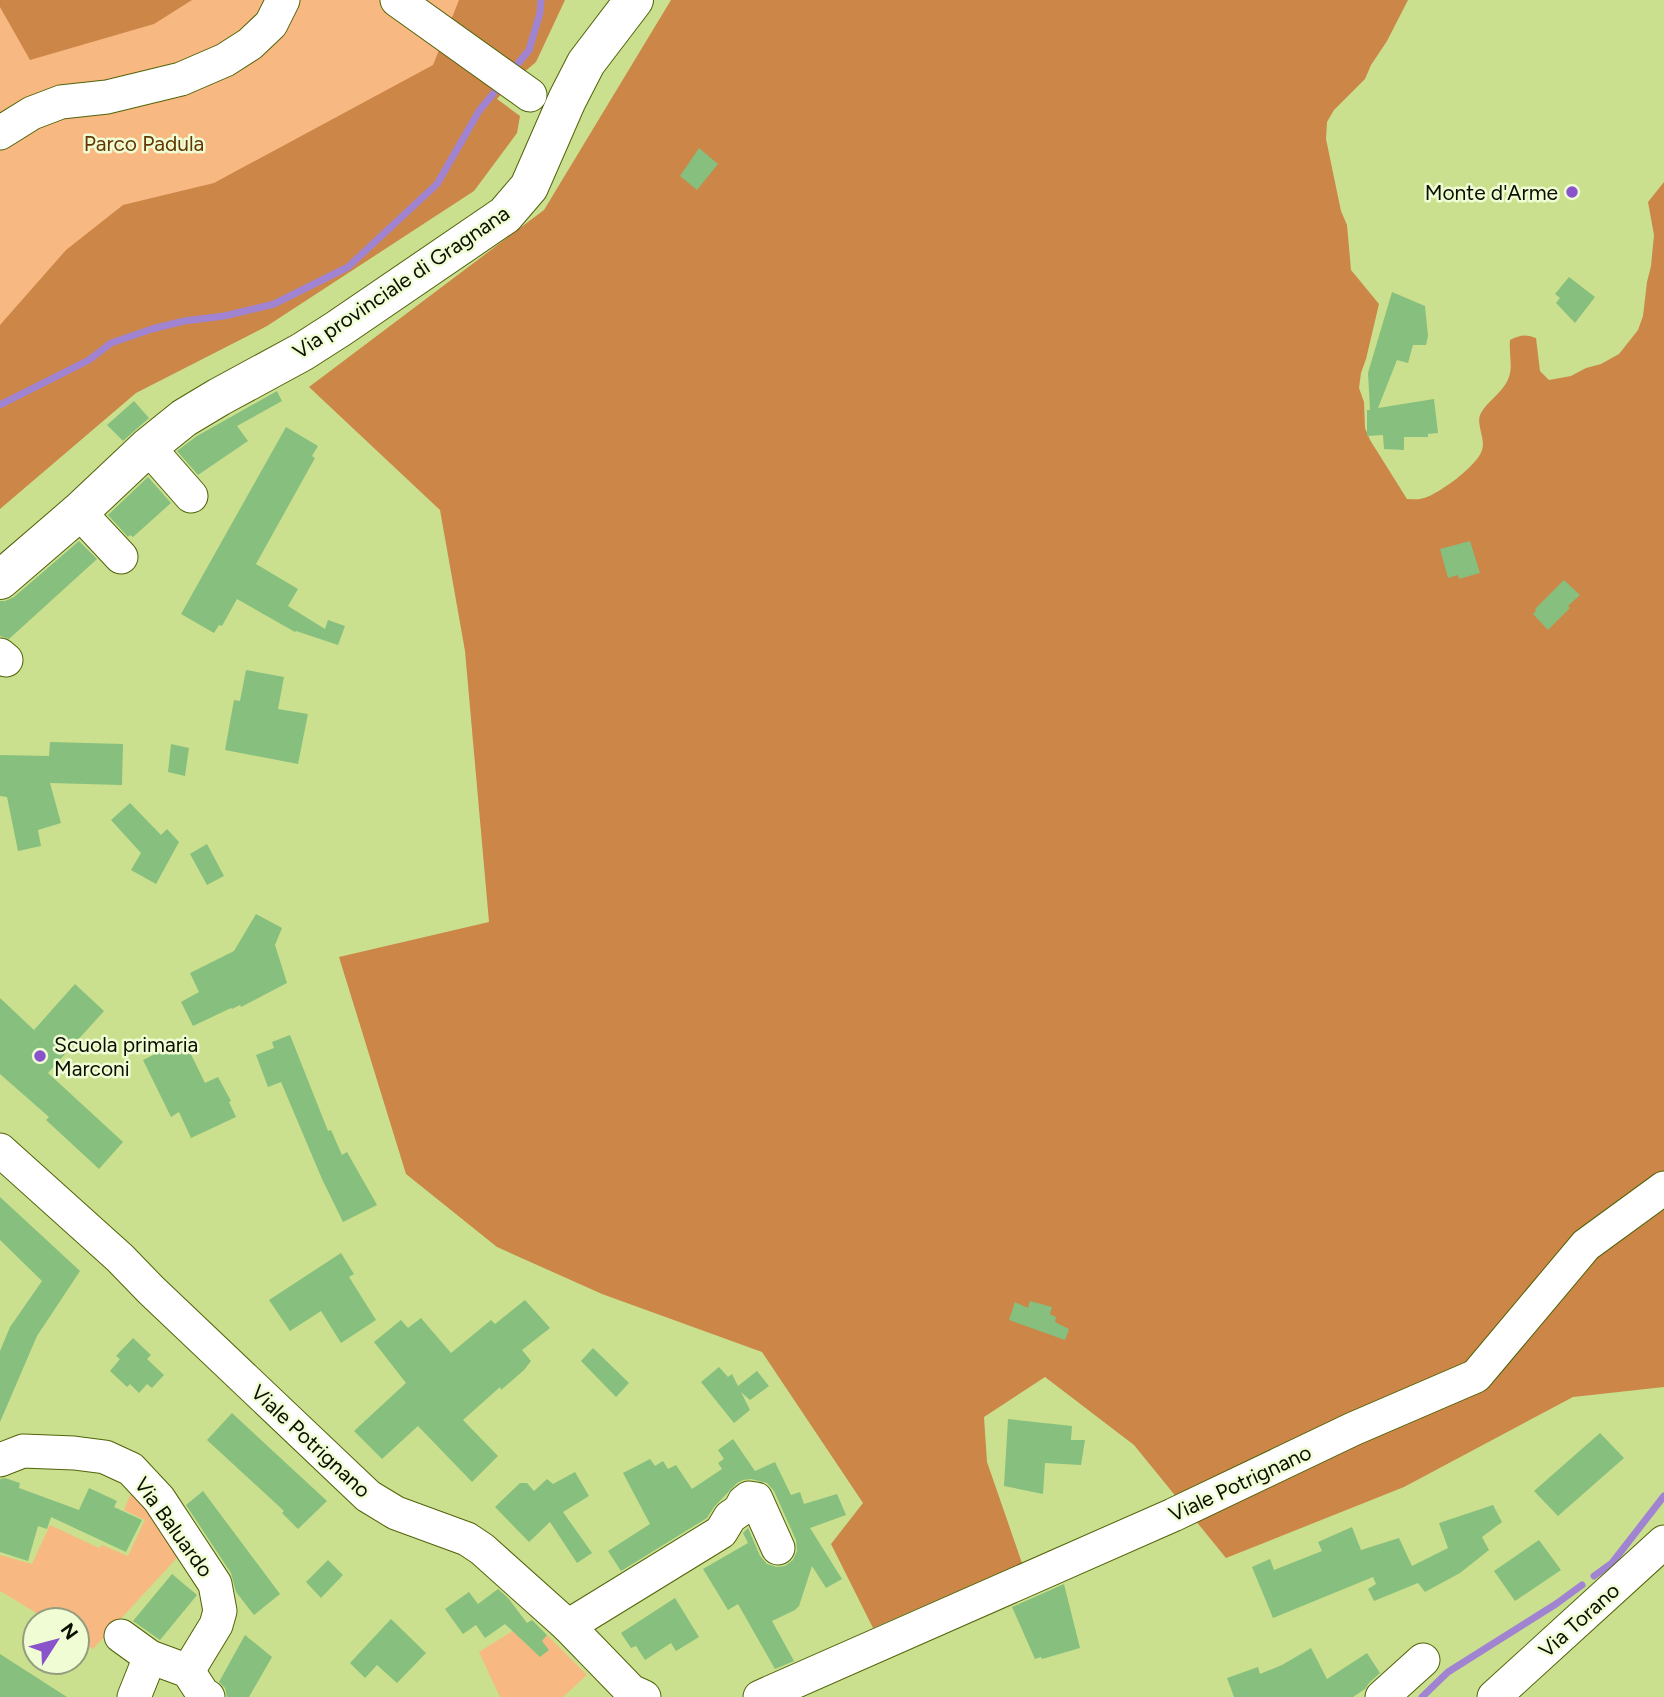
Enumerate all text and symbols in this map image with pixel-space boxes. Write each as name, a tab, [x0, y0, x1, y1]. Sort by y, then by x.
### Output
park label: Parco Padula	[84, 131, 204, 156]
place label: Monte d'Arme	[1425, 180, 1558, 205]
marker: Monte d'Arme	[1564, 184, 1580, 200]
street label: Via provinciale di Gragnana	[288, 200, 514, 364]
place label: Scuola primaria Marconi	[54, 1032, 198, 1081]
marker: Scuola primaria Marconi	[32, 1048, 48, 1064]
street label: Viale Potrignano	[246, 1379, 376, 1503]
street label: Viale Potrignano	[1165, 1439, 1315, 1527]
street label: Via Baluardo	[129, 1472, 219, 1582]
street label: Via Torano	[1534, 1577, 1624, 1663]
north arrow	[21, 1606, 91, 1676]
text: N	[56, 1619, 83, 1644]

